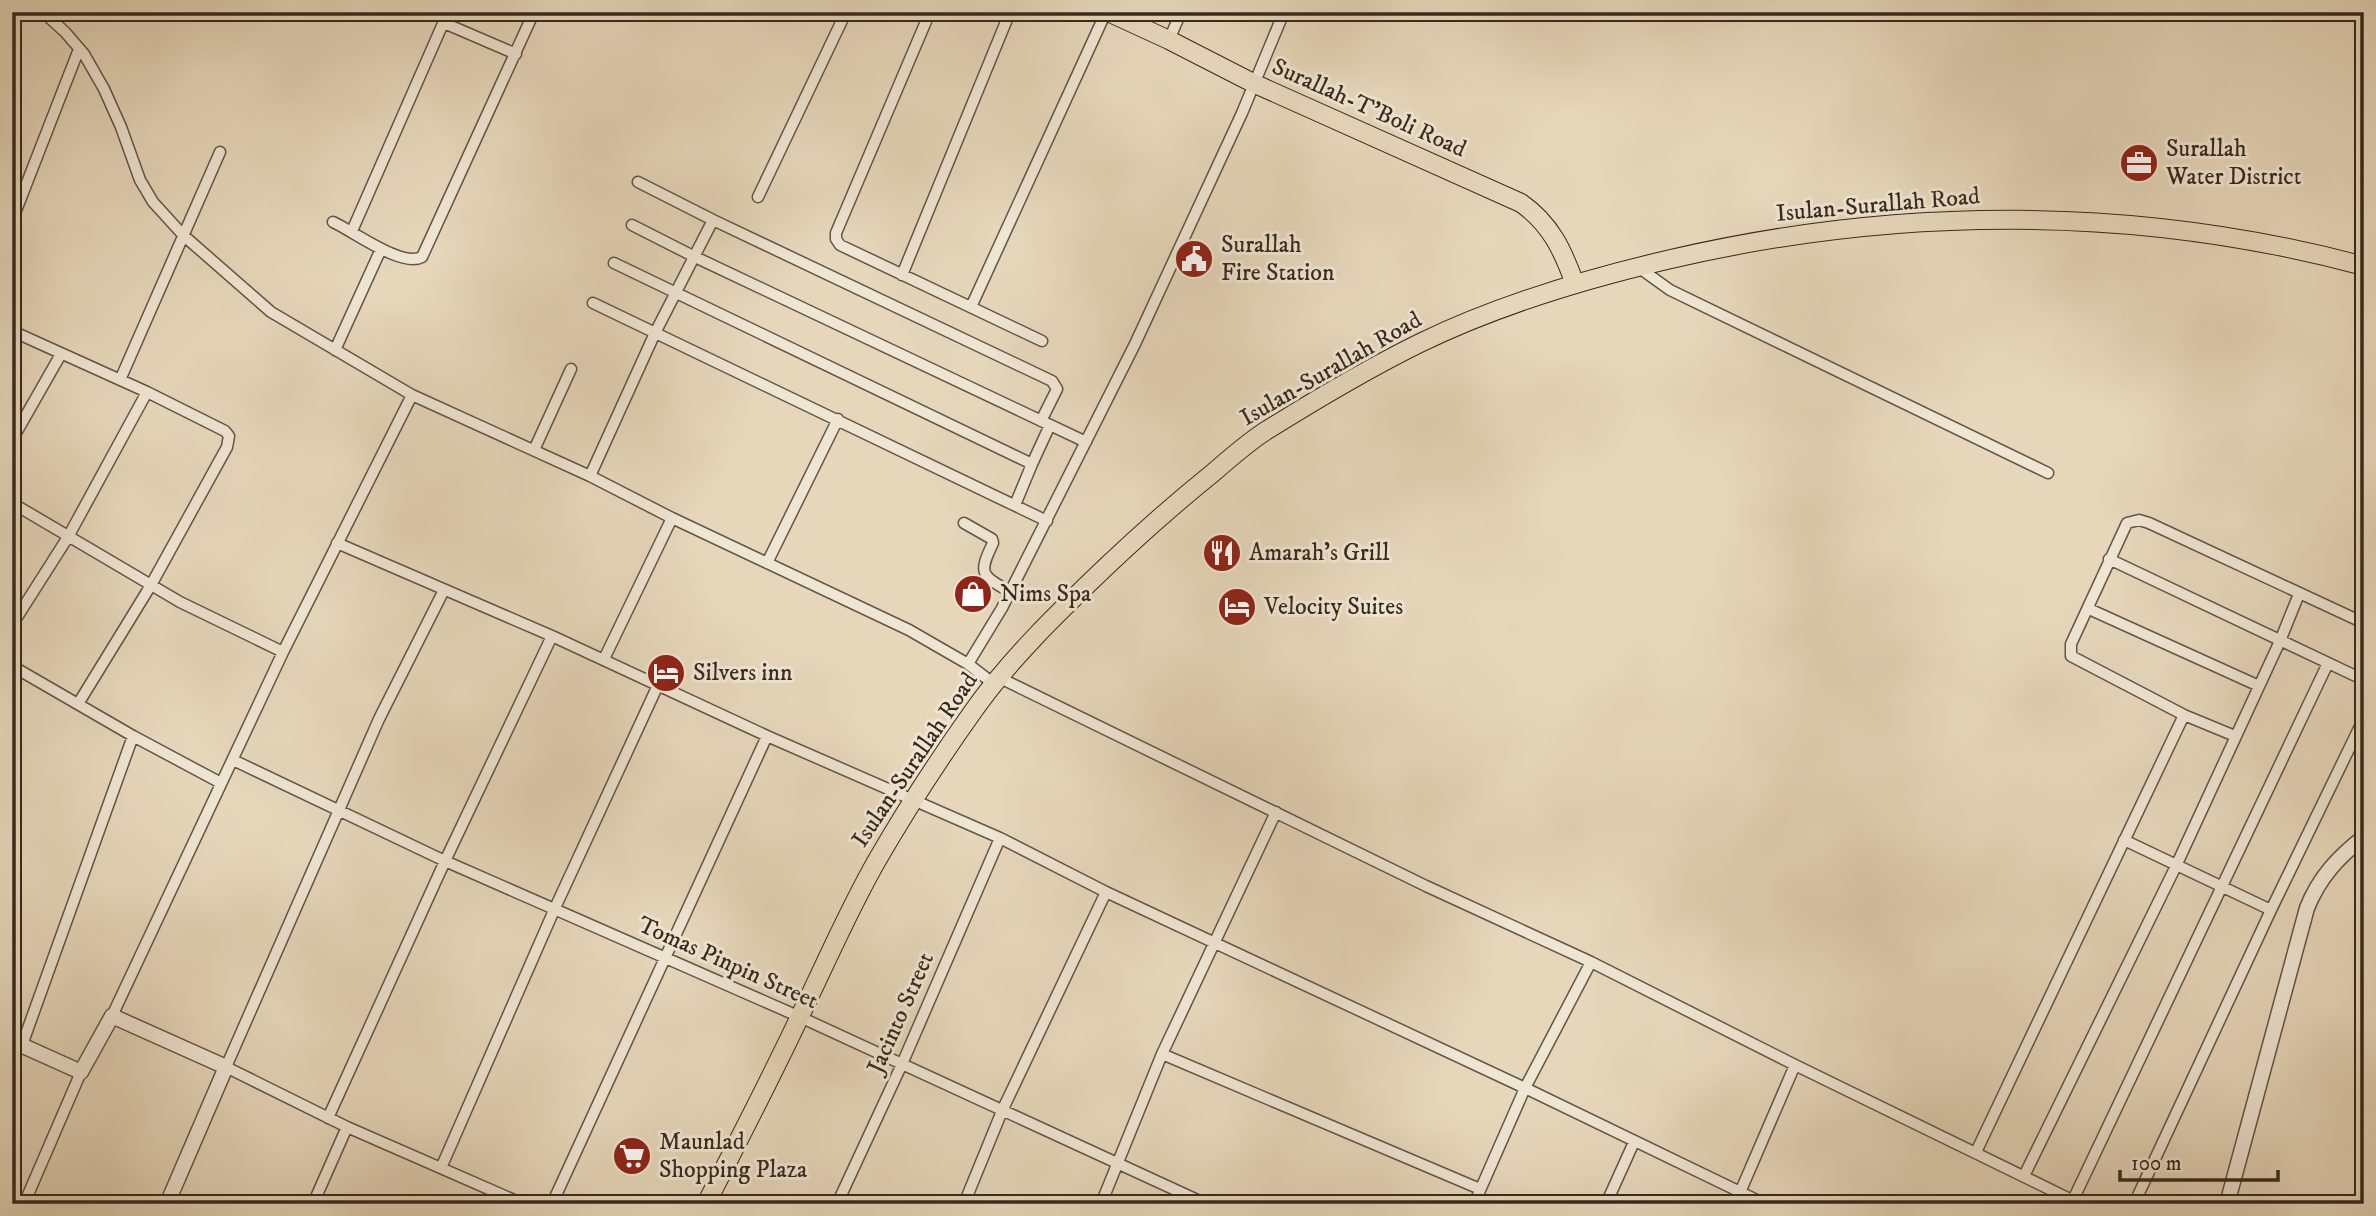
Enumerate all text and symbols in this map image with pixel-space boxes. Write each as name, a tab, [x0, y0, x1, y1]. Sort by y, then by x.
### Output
street label: Surallah-T'Boli Road	[1267, 52, 1471, 164]
place label: Surallah Water District	[2165, 134, 2302, 192]
office icon: Surallah Water District	[2118, 142, 2160, 184]
street label: Isulan-Surallah Road	[1775, 181, 1981, 229]
place label: Surallah Fire Station	[1221, 230, 1335, 288]
public building icon: Surallah Fire Station	[1173, 238, 1215, 280]
street label: Isulan-Surallah Road	[1235, 305, 1427, 433]
restaurant icon: Amarah's Grill	[1201, 532, 1243, 574]
place label: Amarah's Grill	[1249, 538, 1390, 568]
shop icon: Nims Spa	[952, 573, 994, 615]
place label: Nims Spa	[1000, 579, 1092, 609]
hotel icon: Velocity Suites	[1216, 586, 1258, 628]
place label: Velocity Suites	[1263, 592, 1403, 622]
hotel icon: Silvers inn	[645, 652, 687, 694]
place label: Silvers inn	[693, 658, 793, 688]
street label: Isulan-Surallah Road	[845, 667, 985, 853]
street label: Tomas Pinpin Street	[633, 910, 823, 1016]
street label: Jacinto Street	[860, 947, 941, 1080]
place label: Maunlad Shopping Plaza	[659, 1127, 808, 1185]
supermarket icon: Maunlad Shopping Plaza	[611, 1135, 653, 1177]
scale bar	[2120, 1139, 2278, 1183]
text: 100 m	[2131, 1151, 2182, 1177]

